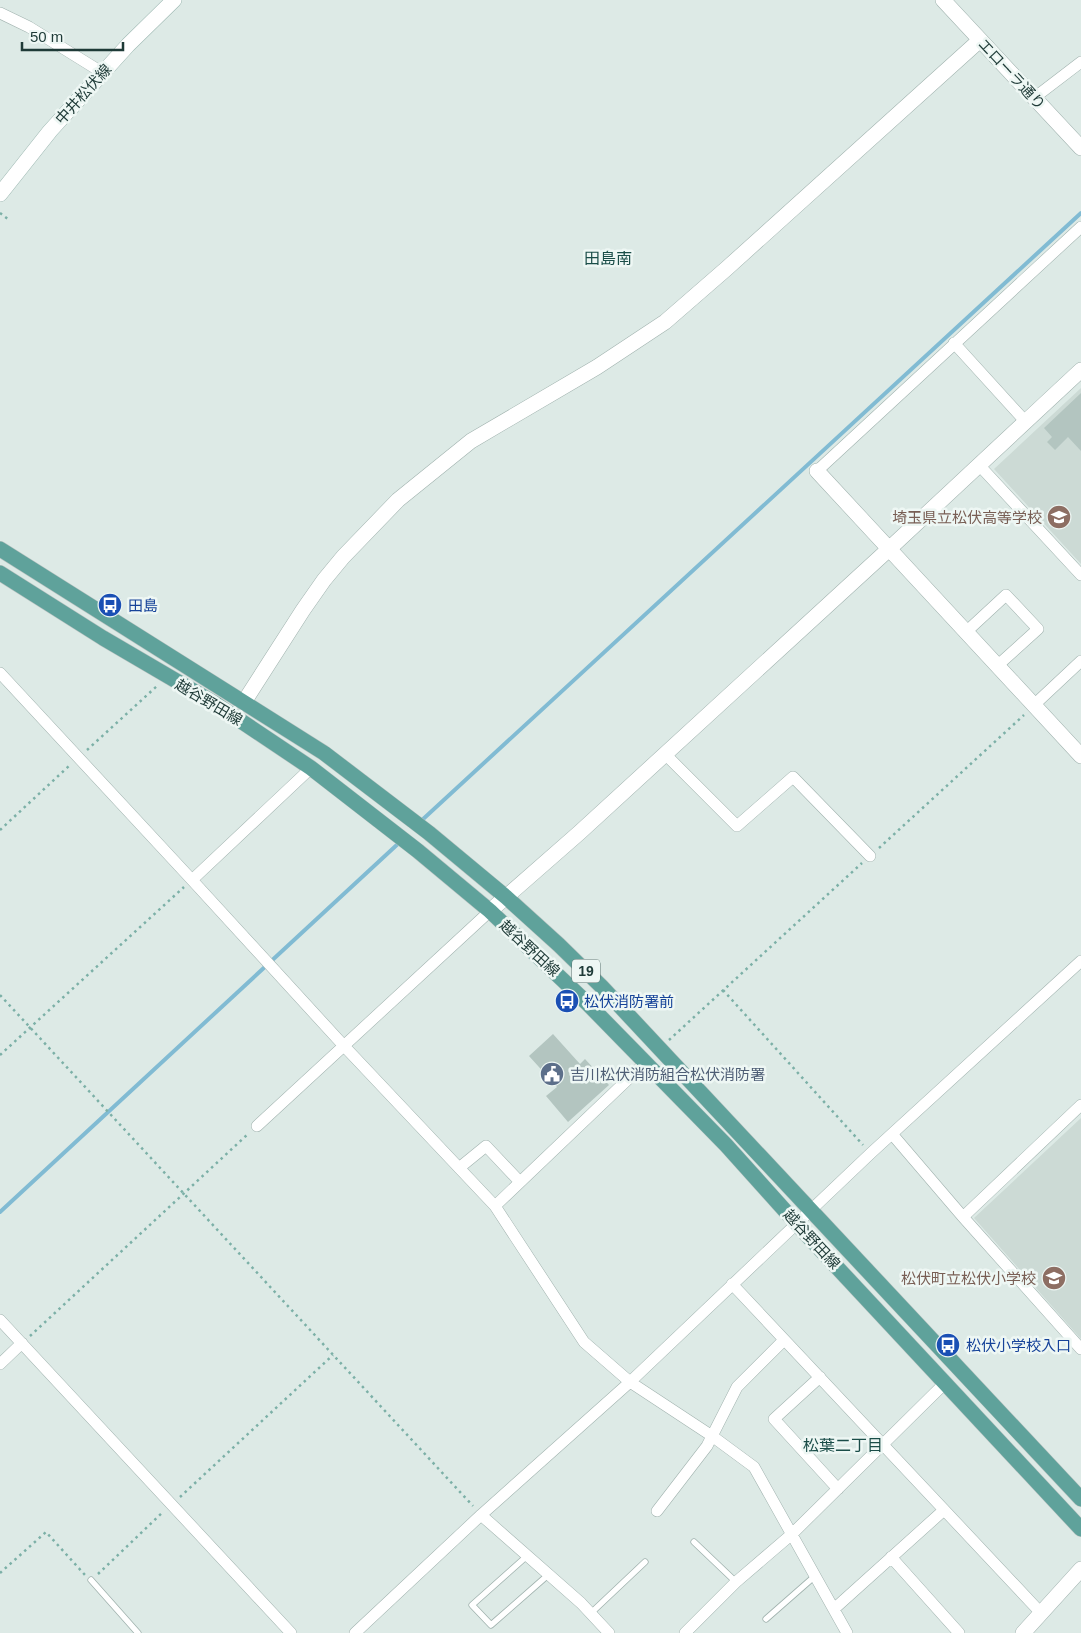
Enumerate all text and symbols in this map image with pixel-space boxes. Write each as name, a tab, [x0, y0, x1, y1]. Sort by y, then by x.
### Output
scale bar	[22, 20, 124, 52]
text: 50 m	[30, 28, 63, 45]
street label: エローラ通り	[975, 35, 1049, 113]
street label: 中井松伏線	[52, 60, 114, 128]
district label: 田島南	[584, 250, 632, 267]
school or university icon: 埼玉県立松伏高等学校	[1046, 504, 1072, 530]
place label: 埼玉県立松伏高等学校	[892, 509, 1042, 526]
bus stop icon: 田島	[97, 592, 123, 618]
place label: 田島	[128, 597, 158, 614]
street label: 越谷野田線	[172, 675, 246, 729]
street label: 越谷野田線	[496, 916, 563, 980]
road number: 19	[572, 959, 600, 982]
bus stop icon: 松伏消防署前	[554, 988, 580, 1014]
place label: 松伏消防署前	[584, 993, 674, 1010]
public building icon: 吉川松伏消防組合松伏消防署	[539, 1061, 565, 1087]
place label: 吉川松伏消防組合松伏消防署	[570, 1066, 765, 1083]
street label: 越谷野田線	[780, 1205, 844, 1272]
school or university icon: 松伏町立松伏小学校	[1041, 1265, 1067, 1291]
place label: 松伏町立松伏小学校	[901, 1270, 1036, 1287]
bus stop icon: 松伏小学校入口	[935, 1332, 961, 1358]
place label: 松伏小学校入口	[966, 1337, 1071, 1354]
district label: 松葉二丁目	[803, 1437, 883, 1454]

